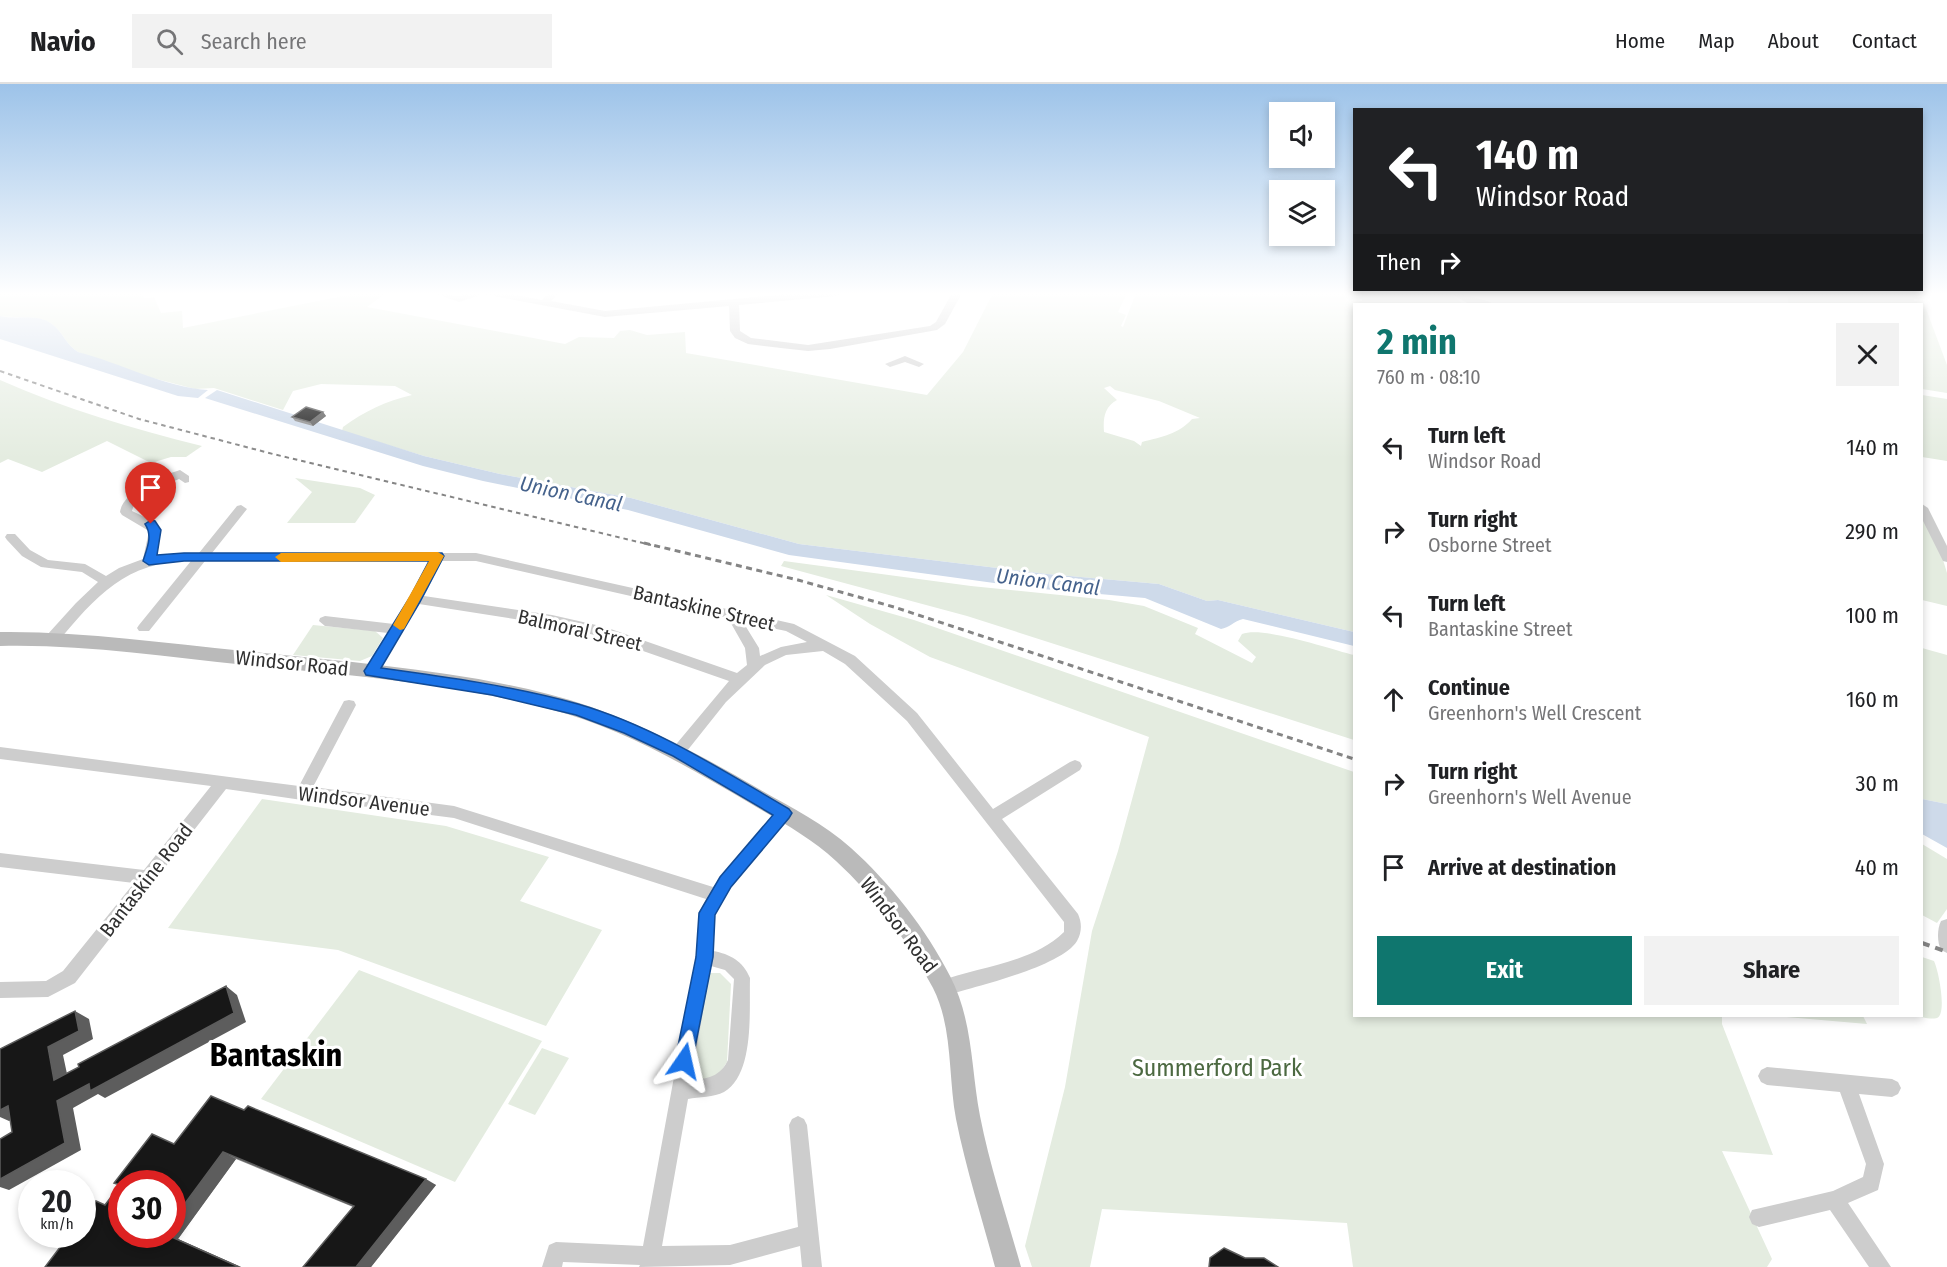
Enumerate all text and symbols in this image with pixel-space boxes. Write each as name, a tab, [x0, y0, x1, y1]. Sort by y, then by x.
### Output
search box	[132, 14, 552, 68]
text: Navio	[30, 25, 96, 58]
icon: search	[153, 25, 186, 58]
text: Search here	[201, 28, 307, 55]
text: Home	[1615, 28, 1665, 54]
text: Map	[1698, 28, 1735, 54]
text: About	[1768, 28, 1819, 54]
text: Contact	[1852, 28, 1917, 54]
map controls	[1269, 102, 1335, 246]
button: sound	[1269, 102, 1335, 168]
text: 140 m	[1476, 130, 1579, 180]
icon: left	[1377, 132, 1455, 210]
button: layers	[1269, 180, 1335, 246]
text: Windsor Road	[1476, 181, 1629, 213]
icon: right	[1433, 246, 1466, 279]
text: Then	[1377, 249, 1421, 276]
text: 2 min	[1377, 320, 1457, 364]
button: close	[1836, 323, 1899, 386]
text: 760 m · 08:10	[1377, 365, 1481, 389]
text: Turn left	[1428, 422, 1506, 449]
icon: left	[1377, 431, 1410, 464]
text: 140 m	[1846, 434, 1899, 461]
text: Windsor Road	[1428, 449, 1541, 473]
pin	[125, 462, 176, 524]
water label: Union Canal	[517, 470, 625, 518]
icon: arrive	[134, 471, 167, 504]
text: Turn right	[1428, 506, 1517, 533]
icon: right	[1377, 515, 1410, 548]
text: 290 m	[1845, 518, 1899, 545]
text: Osborne Street	[1428, 533, 1552, 557]
water label: Union Canal	[995, 563, 1101, 601]
street label: Bantaskine Street	[631, 580, 778, 636]
text: Turn left	[1428, 590, 1506, 617]
icon: left	[1377, 599, 1410, 632]
text: 100 m	[1845, 602, 1899, 629]
street label: Balmoral Street	[516, 604, 645, 656]
text: Bantaskine Street	[1428, 617, 1573, 641]
street label: Windsor Road	[234, 645, 350, 681]
text: Continue	[1428, 674, 1510, 701]
icon: ahead	[1377, 683, 1410, 716]
text: 160 m	[1846, 686, 1899, 713]
text: Greenhorn's Well Crescent	[1428, 701, 1641, 725]
text: Turn right	[1428, 758, 1517, 785]
icon: right	[1377, 767, 1410, 800]
text: 30 m	[1856, 770, 1899, 797]
street label: Windsor Avenue	[297, 781, 431, 821]
text: Greenhorn's Well Avenue	[1428, 785, 1632, 809]
street label: Bantaskine Road	[94, 819, 198, 941]
icon: arrive	[1377, 851, 1410, 884]
text: Arrive at destination	[1428, 854, 1616, 881]
text: 40 m	[1855, 854, 1899, 881]
street label: Windsor Road	[855, 872, 943, 978]
button: Exit	[1377, 936, 1632, 1005]
button: Share	[1644, 936, 1899, 1005]
position arrow	[652, 1029, 716, 1093]
district label: Bantaskin	[210, 1036, 342, 1074]
park label: Summerford Park	[1132, 1054, 1303, 1082]
speed limit sign: 30	[108, 1170, 186, 1248]
text: 20	[42, 1184, 72, 1220]
text: km/h	[40, 1215, 74, 1233]

